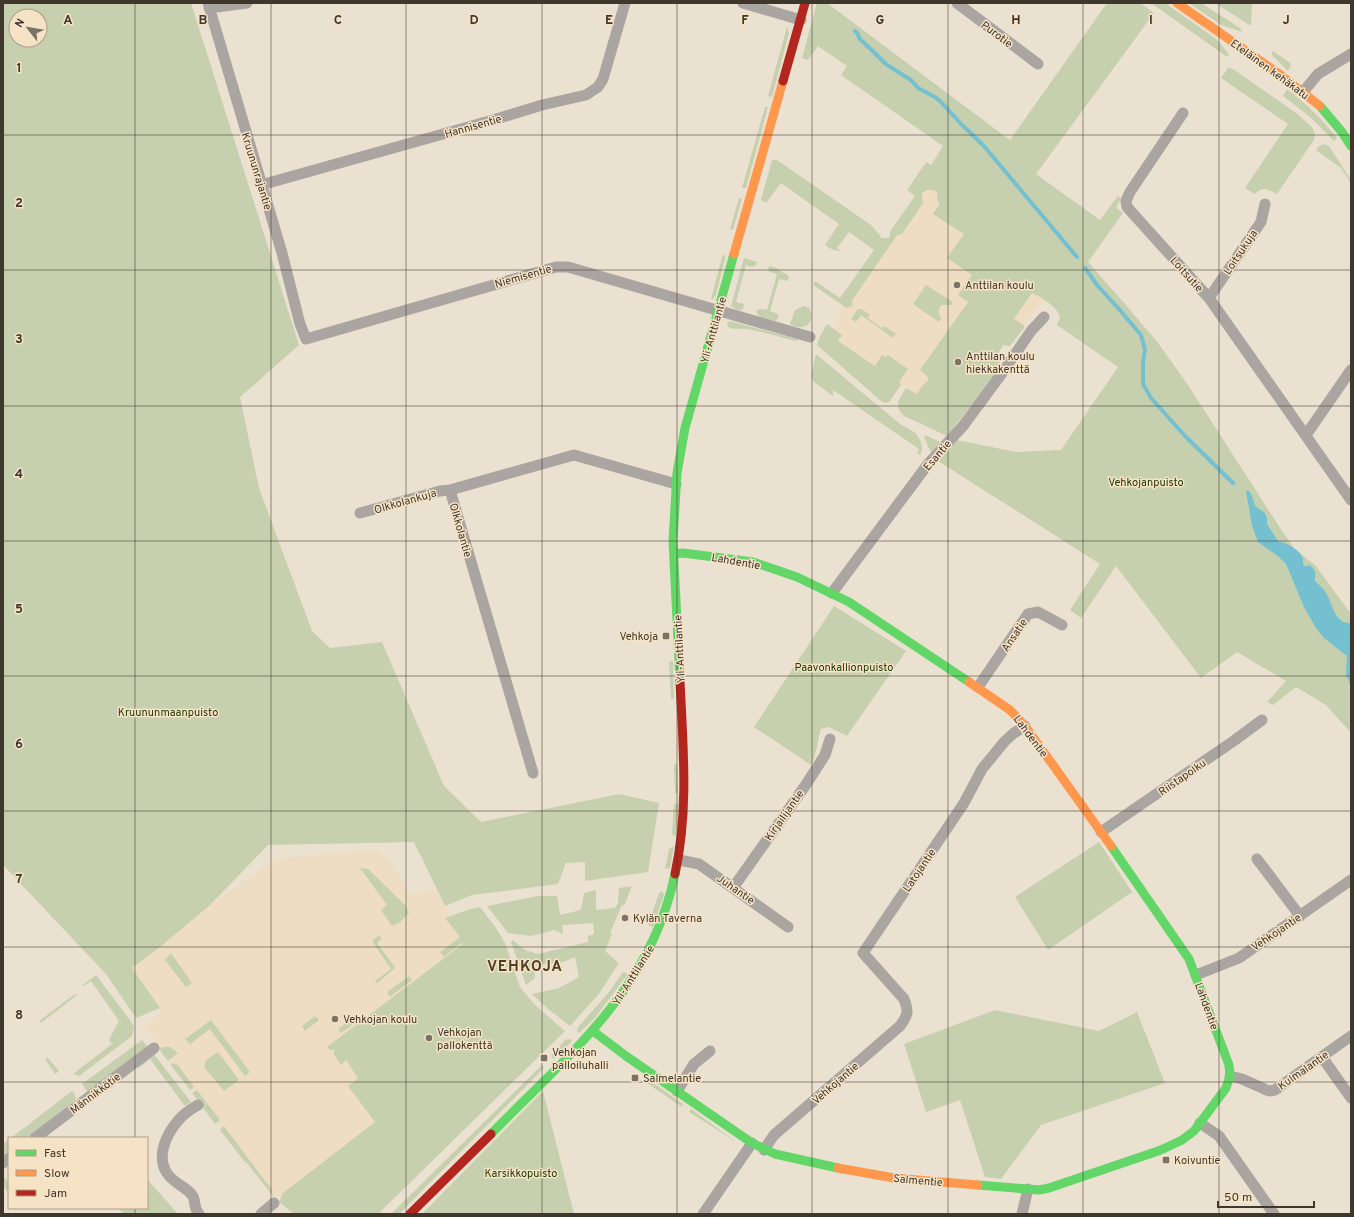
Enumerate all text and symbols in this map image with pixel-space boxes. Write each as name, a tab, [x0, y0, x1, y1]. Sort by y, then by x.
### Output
north arrow	[8, 8, 48, 48]
text: A	[63, 13, 73, 29]
text: B	[199, 13, 208, 29]
text: C	[334, 13, 342, 29]
text: D	[469, 13, 479, 29]
text: E	[605, 13, 613, 29]
text: F	[741, 13, 749, 29]
text: G	[876, 13, 885, 29]
text: H	[1011, 13, 1021, 29]
text: I	[1149, 13, 1153, 29]
text: J	[1282, 13, 1290, 29]
text: N	[12, 16, 28, 30]
street label: Purotie	[978, 18, 1015, 51]
street label: Eteläinen kehäkatu	[1227, 37, 1311, 103]
text: 1	[16, 61, 22, 77]
street label: Hannisentie	[443, 112, 503, 142]
street label: Kruununrajantie	[238, 131, 274, 212]
text: 2	[15, 196, 23, 212]
street label: Loitsukuja	[1221, 227, 1261, 278]
street label: Loitsutie	[1167, 254, 1206, 295]
street label: Niemisentie	[493, 262, 553, 292]
place label: Anttilan koulu	[965, 279, 1034, 293]
marker: Anttilan koulu	[952, 280, 962, 290]
street label: Yli-Anttilantie	[698, 295, 730, 365]
text: 3	[15, 332, 23, 348]
place label: Anttilan koulu hiekkakenttä	[966, 350, 1035, 377]
marker: Anttilan koulu hiekkakenttä	[953, 357, 963, 367]
street label: Esantie	[921, 437, 955, 474]
text: 4	[15, 467, 23, 483]
park label: Vehkojanpuisto	[1108, 476, 1184, 490]
street label: Olkkolankuja	[372, 486, 438, 518]
street label: Olkkolantie	[446, 501, 474, 559]
street label: Lahdentie	[710, 551, 761, 573]
text: 5	[15, 602, 23, 618]
street label: Yli-Anttilantie	[671, 614, 689, 684]
street label: Ansatie	[999, 616, 1031, 655]
place label: Vehkoja	[620, 630, 658, 644]
marker: Vehkoja	[661, 631, 671, 641]
park label: Paavonkallionpuisto	[795, 661, 893, 675]
park label: Kruununmaanpuisto	[118, 706, 218, 720]
street label: Lahdentie	[1010, 713, 1051, 761]
text: 6	[15, 737, 23, 753]
street label: Riistapolku	[1156, 756, 1209, 799]
street label: Kirjailijantie	[762, 787, 808, 844]
street label: Latojantie	[900, 846, 939, 895]
text: 7	[16, 872, 23, 888]
street label: Juhantie	[714, 872, 757, 908]
street label: Vehkojantie	[1249, 911, 1304, 955]
place label: Kylän Taverna	[633, 912, 702, 926]
marker: Kylän Taverna	[620, 913, 630, 923]
street label: Yli-Anttilantie	[610, 943, 658, 1008]
district label: VEHKOJA	[487, 958, 563, 977]
street label: Lahdentie	[1191, 981, 1221, 1032]
text: 8	[15, 1008, 23, 1024]
place label: Vehkojan koulu	[343, 1013, 417, 1027]
marker: Vehkojan koulu	[330, 1014, 340, 1024]
place label: Vehkojan pallokenttä	[437, 1026, 493, 1053]
marker: Vehkojan pallokenttä	[424, 1033, 434, 1043]
place label: Vehkojan palloiluhalli	[552, 1046, 609, 1073]
street label: Kulmalantie	[1275, 1048, 1332, 1093]
marker: Vehkojan palloiluhalli	[539, 1053, 549, 1063]
street label: Vehkojantie	[809, 1060, 862, 1108]
street label: Männikkötie	[68, 1070, 124, 1117]
place label: Salmelantie	[643, 1072, 701, 1086]
marker: Salmelantie	[630, 1073, 640, 1083]
legend	[8, 1137, 148, 1209]
text: Fast	[44, 1146, 66, 1162]
place label: Koivuntie	[1174, 1154, 1221, 1168]
marker: Koivuntie	[1161, 1155, 1171, 1165]
text: Slow	[44, 1166, 70, 1182]
park label: Karsikkopuisto	[484, 1167, 558, 1181]
street label: Salmentie	[893, 1172, 943, 1190]
scale bar	[1218, 1183, 1314, 1209]
text: Jam	[44, 1186, 67, 1202]
text: 50 m	[1224, 1190, 1252, 1206]

